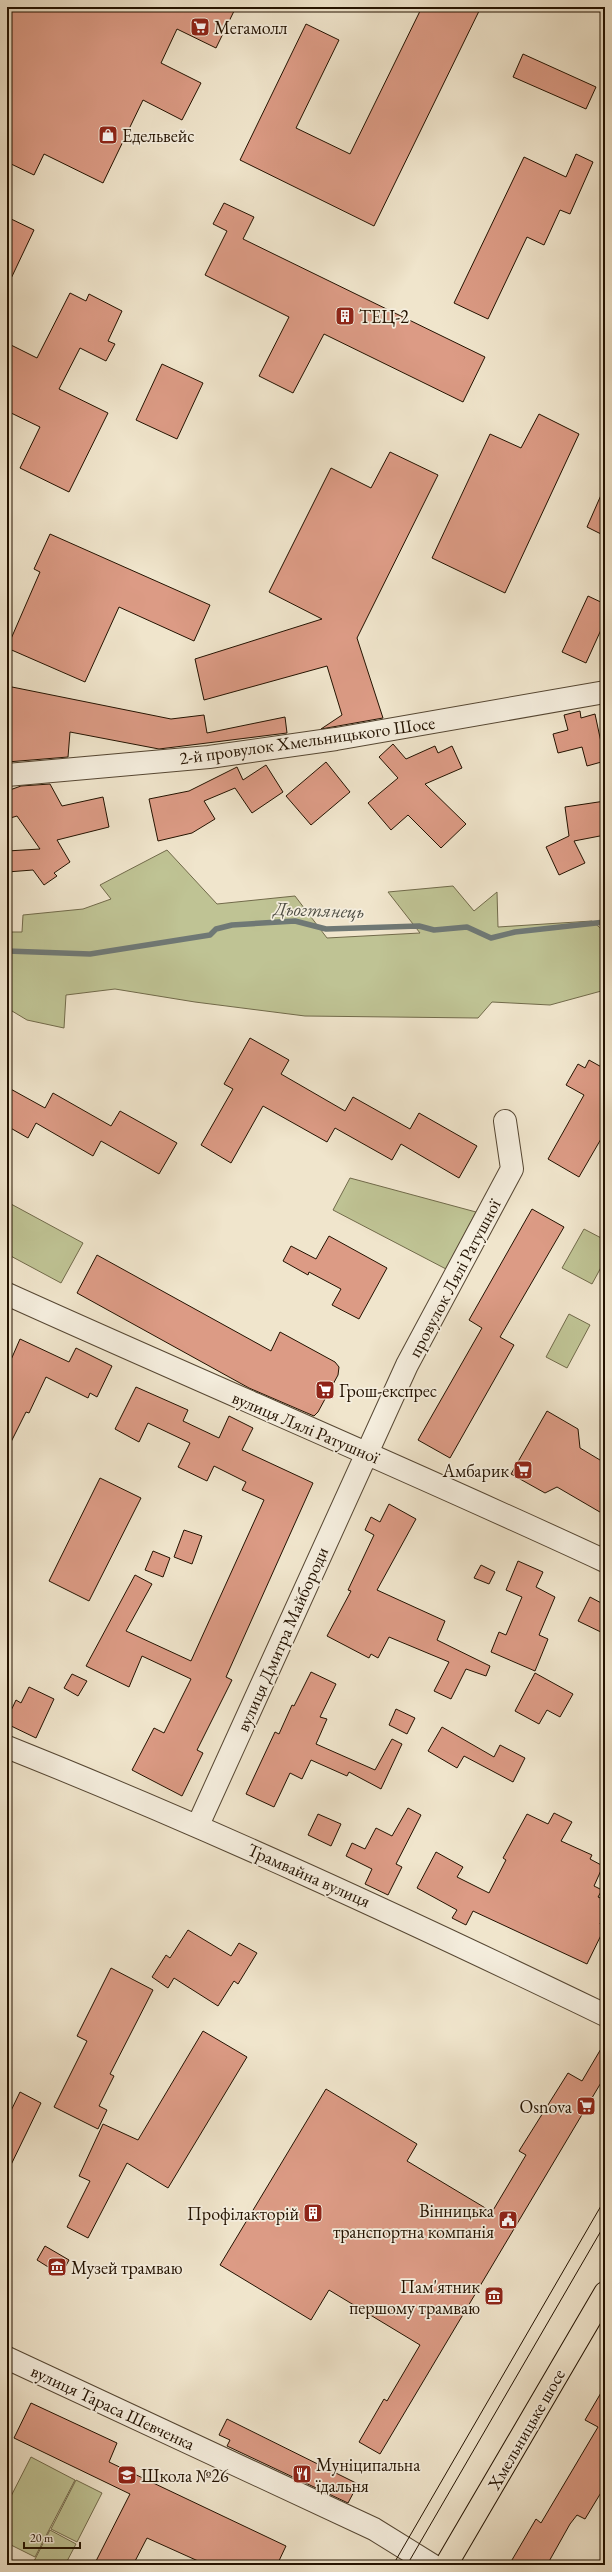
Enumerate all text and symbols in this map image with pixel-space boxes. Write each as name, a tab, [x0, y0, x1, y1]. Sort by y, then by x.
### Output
supermarket icon: Мегамолл	[189, 16, 211, 38]
place label: Мегамолл	[214, 16, 288, 39]
shop icon: Едельвейс	[97, 124, 119, 146]
place label: Едельвейс	[122, 124, 195, 147]
building icon: ТЕЦ-2	[334, 305, 356, 327]
place label: ТЕЦ-2	[359, 305, 409, 328]
street label: 2-й провулок Хмельницького Шосе	[178, 711, 436, 769]
water label: Дьогтянець	[271, 896, 365, 924]
street label: провулок Лялі Ратушної	[403, 1194, 506, 1361]
supermarket icon: Грош-експрес	[314, 1379, 336, 1401]
place label: Грош-експрес	[339, 1379, 437, 1402]
street label: вулиця Лялі Ратушної	[229, 1386, 384, 1469]
place label: Амбарик	[442, 1459, 509, 1482]
supermarket icon: Амбарик	[512, 1459, 534, 1481]
street label: вулиця Дмитра Майбороди	[231, 1543, 333, 1735]
street label: Трамвайна вулиця	[244, 1838, 374, 1912]
place label: Osnova	[520, 2095, 573, 2118]
supermarket icon: Osnova	[575, 2095, 597, 2117]
place label: Вінницька транспортна компанія	[333, 2199, 495, 2243]
place label: Профілакторій	[187, 2202, 299, 2225]
building icon: Профілакторій	[302, 2202, 324, 2224]
public building icon: Вінницька транспортна компанія	[497, 2209, 519, 2231]
museum icon: Музей трамваю	[46, 2256, 68, 2278]
place label: Музей трамваю	[71, 2256, 183, 2279]
place label: Пам'ятник першому трамваю	[349, 2275, 480, 2319]
museum icon: Пам'ятник першому трамваю	[483, 2285, 505, 2307]
street label: вулиця Тараса Шевченка	[27, 2359, 199, 2455]
street label: Хмельницьке шосе	[482, 2364, 570, 2495]
place label: Муніципальна їдальня	[315, 2453, 421, 2497]
restaurant icon: Муніципальна їдальня	[291, 2463, 313, 2485]
school or university icon: Школа №26	[116, 2464, 138, 2486]
place label: Школа №26	[141, 2464, 229, 2487]
scale bar	[24, 2524, 80, 2550]
text: 20 m	[30, 2530, 54, 2546]

